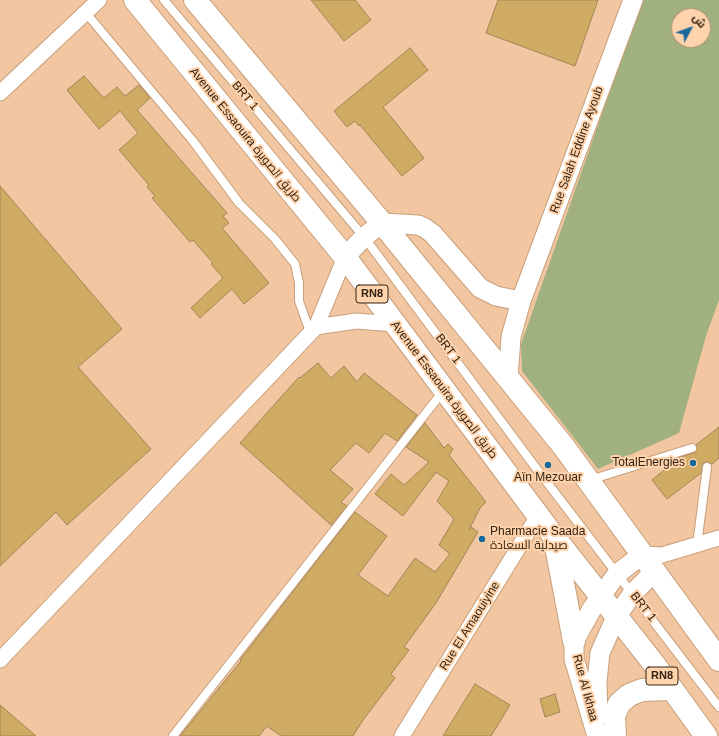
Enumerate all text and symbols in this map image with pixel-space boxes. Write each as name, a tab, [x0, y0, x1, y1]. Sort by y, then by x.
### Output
north arrow	[671, 8, 711, 48]
text: ش	[690, 12, 708, 30]
street label: Avenue Essaouira طريق الصويرة	[186, 65, 304, 205]
street label: BRT 1	[229, 78, 261, 114]
street label: Rue Salah Eddine Ayoub	[547, 85, 607, 215]
road number: RN8	[356, 285, 388, 303]
street label: Avenue Essaouira طريق الصويرة	[387, 318, 501, 462]
street label: BRT 1	[432, 331, 464, 367]
place label: TotalEnergies	[612, 456, 685, 470]
marker: TotalEnergies	[688, 458, 698, 468]
marker: Aïn Mezouar	[543, 460, 553, 470]
place label: Aïn Mezouar	[514, 471, 582, 485]
place label: Pharmacie Saada صيدلية السعادة	[490, 525, 585, 553]
marker: Pharmacie Saada صيدلية السعادة	[477, 534, 487, 544]
street label: Rue El Amaouiyine	[437, 579, 503, 673]
street label: BRT 1	[627, 589, 659, 625]
street label: Rue Al Ikhaa	[569, 653, 601, 723]
road number: RN8	[646, 667, 678, 685]

